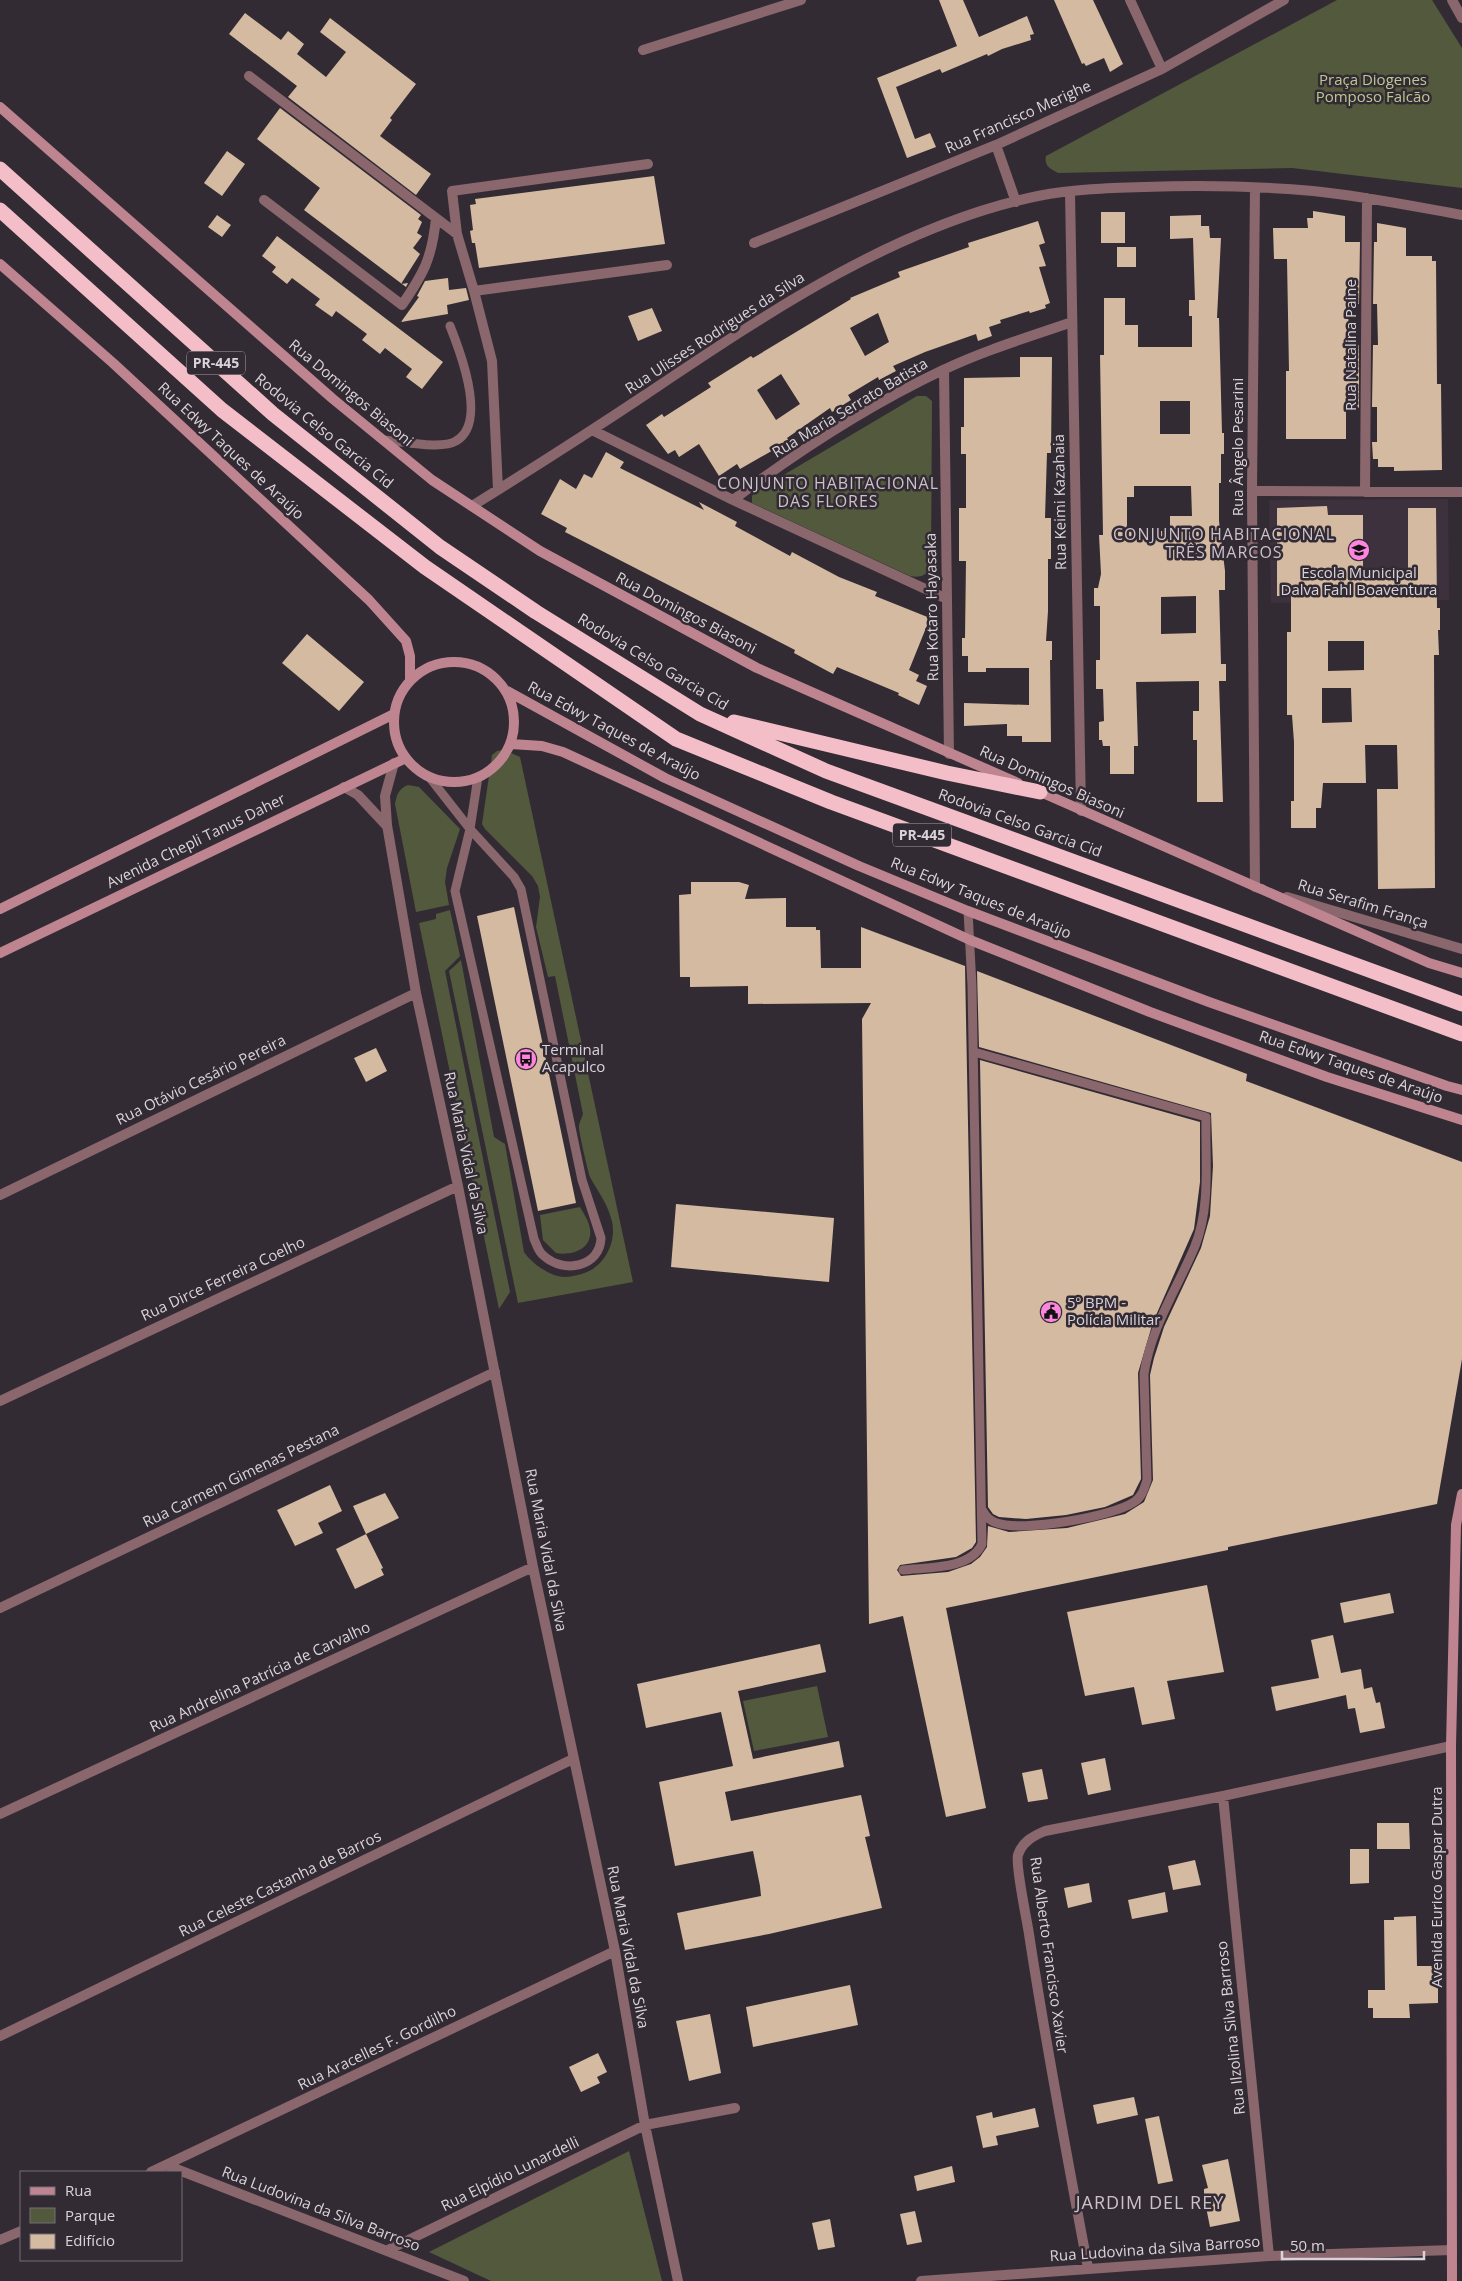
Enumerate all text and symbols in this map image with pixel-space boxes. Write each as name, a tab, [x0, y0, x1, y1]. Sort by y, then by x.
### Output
park label: Praça Diogenes Pomposo Falcão	[1316, 69, 1430, 106]
street label: Rua Francisco Merighe	[941, 75, 1094, 157]
street label: Rua Ulisses Rodrigues da Silva	[621, 267, 808, 398]
street label: Rua Natalina Paine	[1340, 279, 1360, 411]
street label: Rua Domingos Biasoni	[285, 334, 418, 450]
road number: PR-445	[187, 352, 245, 374]
street label: Rua Maria Serrato Batista	[768, 353, 931, 462]
street label: Rodovia Celso Garcia Cid	[251, 368, 398, 492]
street label: Rua Edwy Taques de Araújo	[154, 377, 309, 523]
street label: Rua Ângelo Pesarini	[1227, 378, 1247, 516]
street label: Rua Keimi Kazahaia	[1048, 434, 1070, 570]
district label: CONJUNTO HABITACIONAL DAS FLORES	[717, 472, 939, 512]
district label: CONJUNTO HABITACIONAL TRÊS MARCOS	[1113, 523, 1335, 563]
street label: Rua Kotaro Hayasaka	[920, 533, 942, 681]
school or university icon: Escola Municipal Dalva Fahl Boaventura	[1347, 538, 1371, 562]
place label: Escola Municipal Dalva Fahl Boaventura	[1281, 562, 1437, 599]
street label: Rua Domingos Biasoni	[613, 567, 760, 658]
street label: Rodovia Celso Garcia Cid	[574, 608, 733, 714]
street label: Rua Edwy Taques de Araújo	[525, 676, 704, 784]
street label: Rua Domingos Biasoni	[977, 740, 1128, 822]
street label: Rodovia Celso Garcia Cid	[936, 783, 1105, 861]
street label: Avenida Chepli Tanus Daher	[103, 788, 288, 892]
road number: PR-445	[893, 824, 951, 846]
street label: Rua Edwy Taques de Araújo	[888, 852, 1075, 943]
street label: Rua Serafim França	[1296, 874, 1431, 932]
street label: Rua Edwy Taques de Araújo	[1257, 1025, 1446, 1107]
street label: Rua Otávio Cesário Pereira	[112, 1029, 289, 1129]
place label: Terminal Acapulco	[542, 1039, 605, 1076]
bus stop icon: Terminal Acapulco	[514, 1047, 538, 1071]
street label: Rua Maria Vidal da Silva	[440, 1070, 494, 1236]
street label: Rua Dirce Ferreira Coelho	[137, 1231, 308, 1325]
place label: 5º BPM - Polícia Militar	[1067, 1292, 1161, 1329]
public building icon: 5º BPM - Polícia Militar	[1039, 1300, 1063, 1324]
street label: Rua Carmem Gimenas Pestana	[139, 1419, 342, 1531]
street label: Rua Maria Vidal da Silva	[521, 1467, 573, 1633]
street label: Rua Andrelina Patrícia de Carvalho	[146, 1616, 373, 1736]
street label: Avenida Eurico Gaspar Dutra	[1426, 1786, 1446, 1988]
street label: Rua Celeste Castanha de Barros	[175, 1825, 384, 1941]
street label: Rua Alberto Francisco Xavier	[1026, 1855, 1074, 2054]
street label: Rua Maria Vidal da Silva	[603, 1864, 655, 2030]
street label: Rua Ilzolina Silva Barroso	[1211, 1940, 1249, 2116]
street label: Rua Aracelles F. Gordilho	[294, 2000, 459, 2094]
street label: Rua Elpídio Lunardelli	[437, 2131, 582, 2215]
street label: Rua Ludovina da Silva Barroso	[219, 2161, 423, 2255]
legend	[20, 2171, 182, 2261]
text: Rua	[65, 2180, 92, 2200]
district label: JARDIM DEL REY	[1074, 2190, 1224, 2214]
text: Parque	[65, 2205, 115, 2225]
scale bar	[1282, 2228, 1424, 2260]
text: Edifício	[65, 2230, 115, 2250]
street label: Rua Ludovina da Silva Barroso	[1049, 2231, 1261, 2265]
text: 50 m	[1290, 2235, 1325, 2255]

